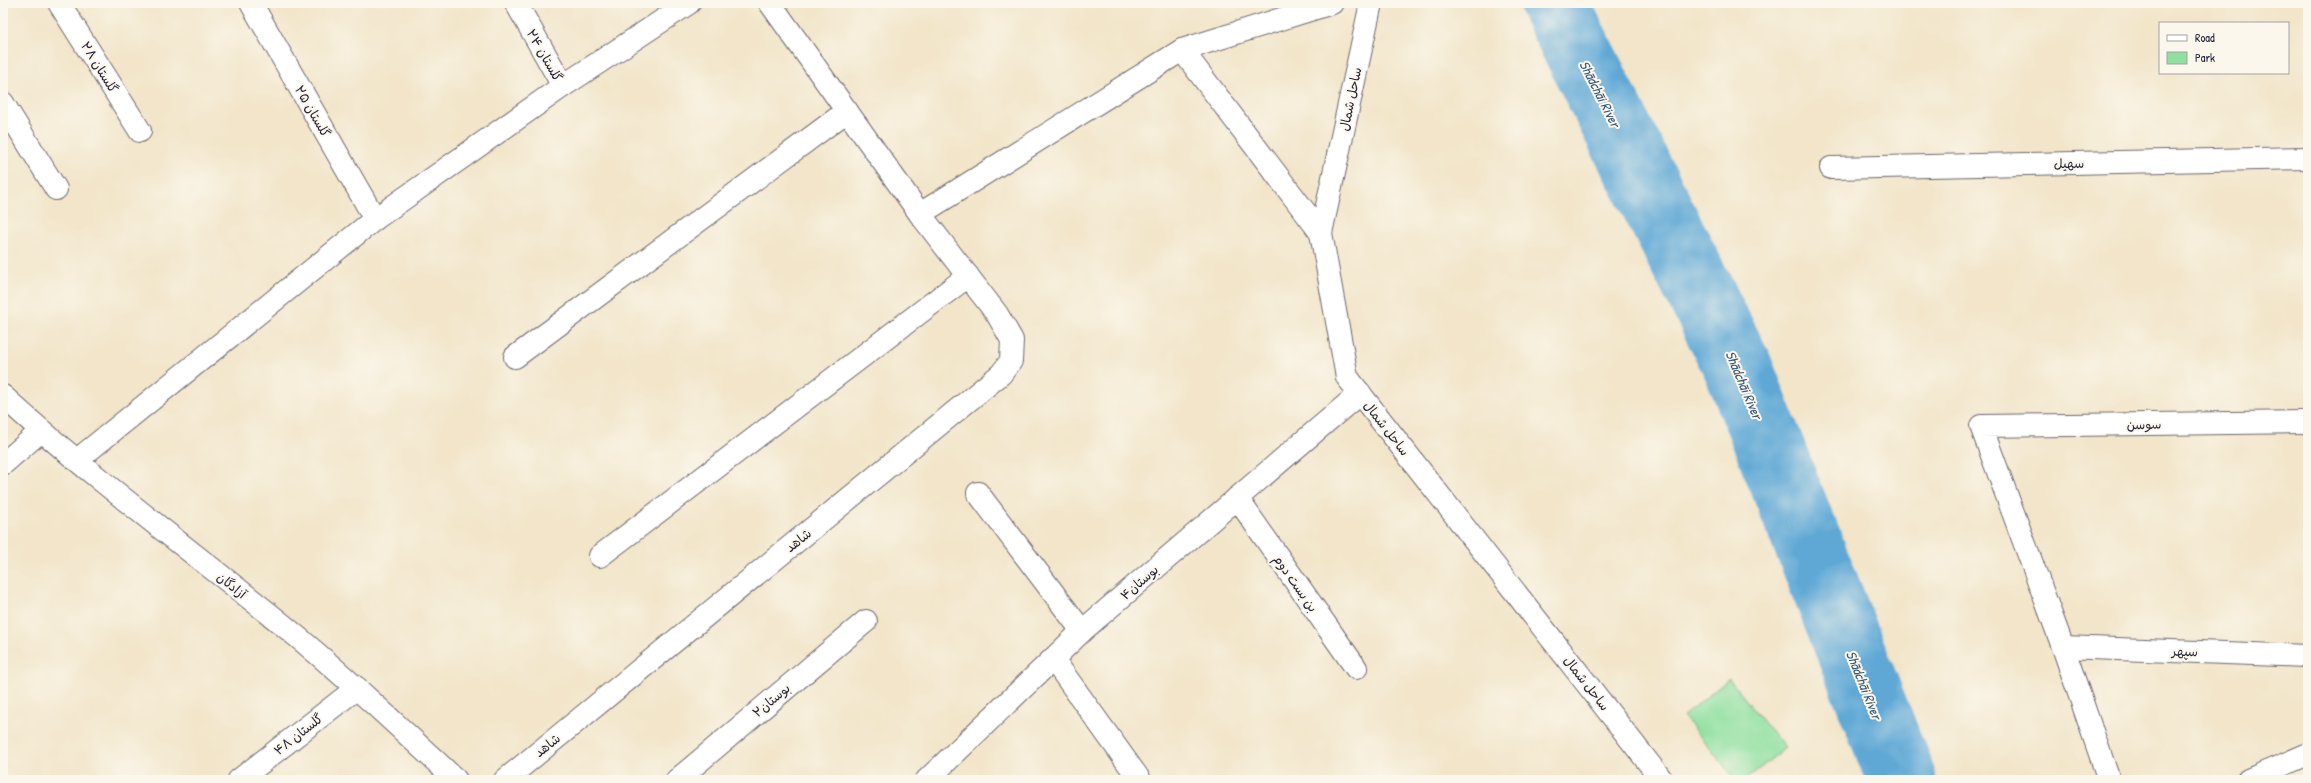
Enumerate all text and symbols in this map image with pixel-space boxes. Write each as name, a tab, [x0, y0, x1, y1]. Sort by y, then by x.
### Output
legend	[2159, 22, 2289, 74]
street label: گلستان ۲۴	[523, 25, 567, 85]
text: Road	[2195, 29, 2215, 46]
street label: گلستان ۲۸	[77, 38, 123, 96]
text: Park	[2195, 49, 2215, 66]
water label: Shādchāi River	[1576, 57, 1626, 132]
street label: ساحل شمال	[1334, 65, 1366, 133]
street label: گلستان ۲۵	[291, 82, 335, 141]
street label: سهیل	[2054, 154, 2084, 172]
water label: Shādchāi River	[1722, 348, 1768, 423]
street label: ساحل شمال	[1360, 397, 1414, 459]
street label: سوسن	[2126, 415, 2162, 433]
street label: شاهد	[781, 524, 815, 556]
street label: بن بست دوم	[1268, 551, 1322, 616]
street label: بوستان۴	[1116, 560, 1162, 604]
street label: آزادگان	[213, 568, 251, 603]
street label: سپهر	[2171, 642, 2198, 660]
water label: Shādchāi River	[1842, 648, 1887, 723]
street label: ساحل شمال	[1560, 652, 1614, 714]
street label: بوستان۲	[748, 679, 794, 721]
street label: گلستان ۴۸	[270, 709, 327, 759]
street label: شاهد	[530, 729, 564, 761]

